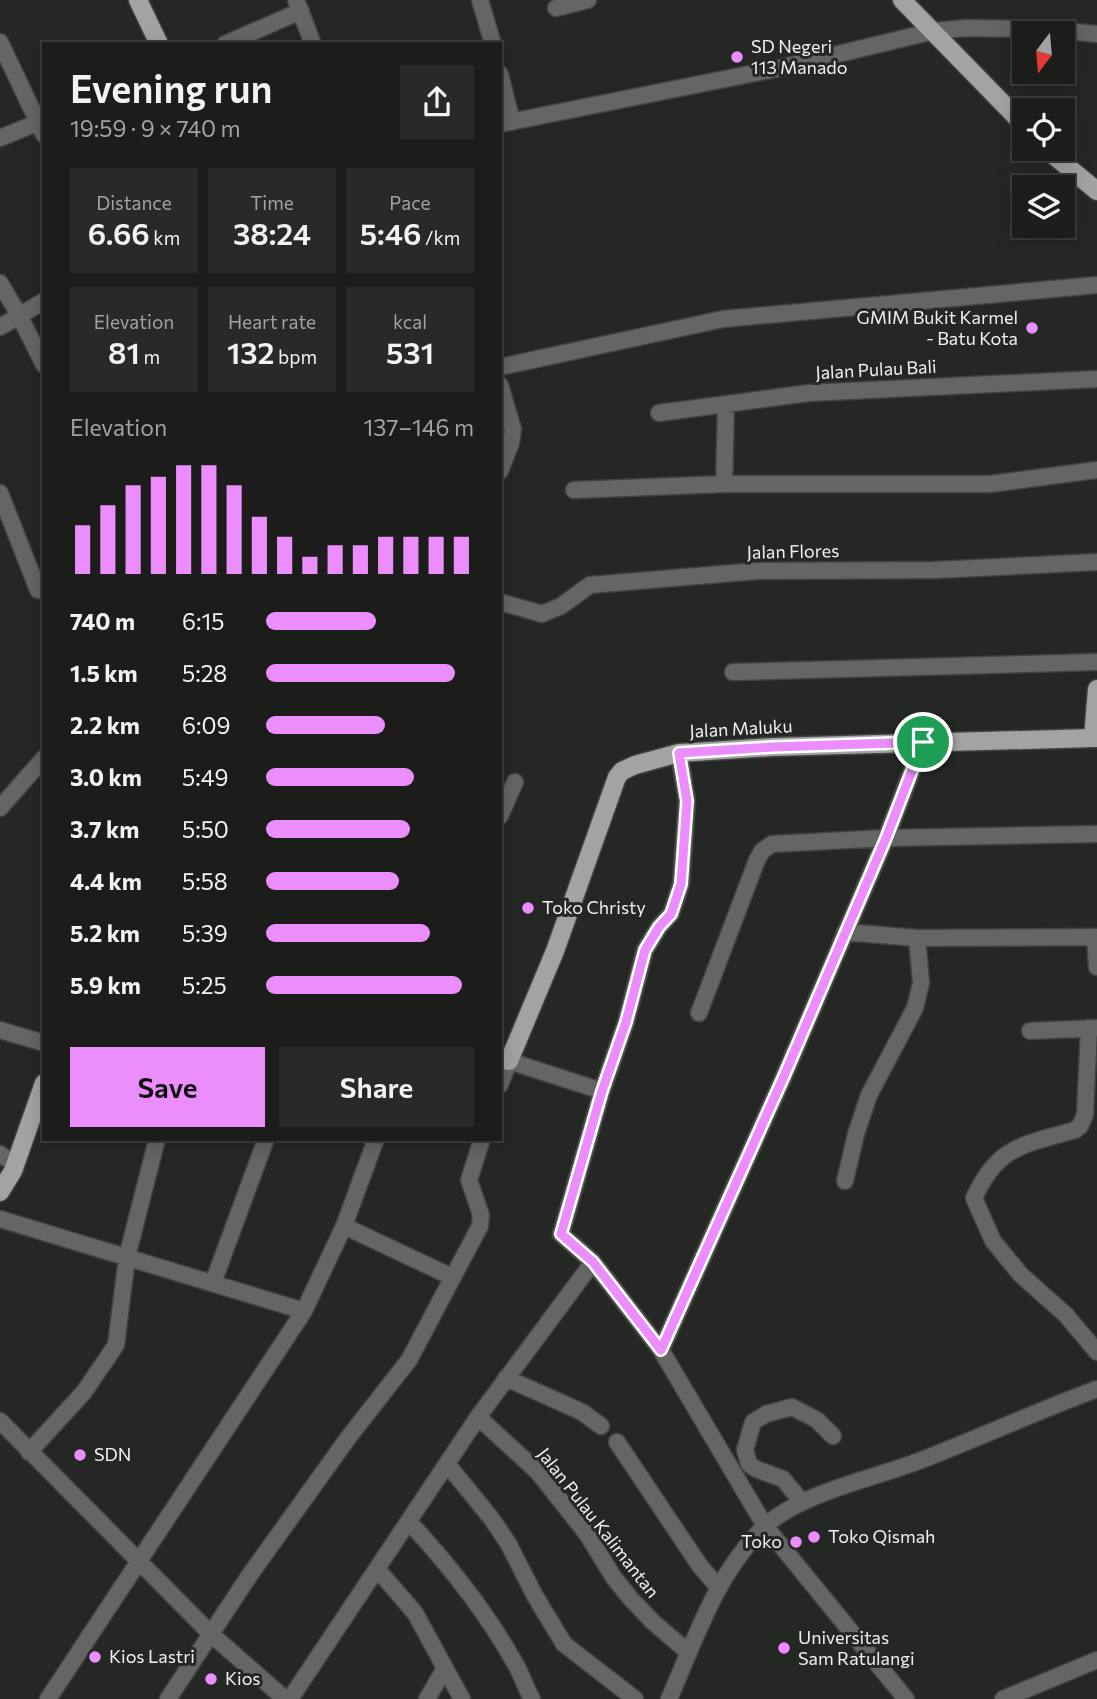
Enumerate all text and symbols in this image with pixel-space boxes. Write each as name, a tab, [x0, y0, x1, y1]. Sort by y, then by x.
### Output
north arrow	[1012, 21, 1074, 84]
map controls	[1012, 21, 1075, 238]
place label: SD Negeri 113 Manado	[751, 35, 847, 78]
marker: SD Negeri 113 Manado	[729, 49, 745, 65]
text: Evening run	[70, 64, 273, 111]
button: share	[400, 65, 474, 139]
button: locate	[1012, 98, 1075, 161]
text: 19:59 · 9 × 740 m	[70, 114, 240, 142]
button: layers	[1012, 175, 1075, 238]
text: Distance	[96, 191, 172, 214]
text: Time	[250, 191, 294, 214]
text: Pace	[389, 191, 431, 214]
text: 6.66	[88, 214, 150, 251]
text: 38:24	[233, 214, 311, 251]
text: 5:46	[360, 214, 421, 251]
text: km	[150, 226, 180, 249]
text: /km	[421, 226, 460, 249]
place label: GMIM Bukit Karmel - Batu Kota	[857, 306, 1018, 349]
text: Elevation	[94, 310, 174, 333]
text: Heart rate	[228, 310, 316, 333]
text: kcal	[393, 310, 427, 333]
marker: GMIM Bukit Karmel - Batu Kota	[1024, 320, 1040, 336]
text: 81	[108, 333, 140, 370]
text: 132	[227, 333, 274, 370]
text: 531	[386, 333, 434, 370]
text: m	[140, 345, 160, 368]
text: bpm	[274, 345, 317, 368]
street label: Jalan Pulau Bali	[815, 355, 937, 383]
text: Elevation	[70, 413, 167, 441]
text: 137–146 m	[363, 413, 474, 441]
street label: Jalan Flores	[746, 539, 839, 563]
text: 740 m	[70, 607, 135, 635]
text: 6:15	[182, 607, 224, 635]
text: 1.5 km	[70, 659, 138, 687]
text: 5:28	[182, 659, 227, 687]
text: 2.2 km	[70, 711, 140, 739]
text: 6:09	[182, 711, 230, 739]
pin	[893, 712, 953, 772]
street label: Jalan Maluku	[689, 714, 793, 742]
icon: arrive	[904, 723, 942, 761]
text: 3.0 km	[70, 763, 142, 791]
text: 5:49	[182, 763, 228, 791]
text: 3.7 km	[70, 815, 139, 843]
text: 5:50	[182, 815, 229, 843]
text: 4.4 km	[70, 867, 142, 895]
text: 5:58	[182, 867, 228, 895]
place label: Toko Christy	[542, 896, 646, 918]
marker: Toko Christy	[520, 900, 536, 916]
text: 5.2 km	[70, 919, 140, 947]
text: 5:39	[182, 919, 228, 947]
text: 5.9 km	[70, 971, 141, 999]
text: 5:25	[182, 971, 227, 999]
button: Save	[70, 1047, 265, 1127]
button: Share	[279, 1047, 474, 1127]
place label: SDN	[94, 1443, 131, 1465]
street label: Jalan Pulau Kalimantan	[533, 1443, 664, 1602]
marker: SDN	[72, 1447, 88, 1463]
place label: Toko Qismah	[828, 1525, 935, 1547]
marker: Toko Qismah	[806, 1529, 822, 1545]
place label: Toko	[741, 1530, 782, 1552]
marker: Toko	[788, 1534, 804, 1550]
place label: Universitas Sam Ratulangi	[798, 1626, 915, 1669]
marker: Universitas Sam Ratulangi	[776, 1640, 792, 1656]
place label: Kios Lastri	[109, 1645, 195, 1667]
marker: Kios Lastri	[87, 1649, 103, 1665]
place label: Kios	[225, 1667, 260, 1689]
marker: Kios	[203, 1671, 219, 1687]

